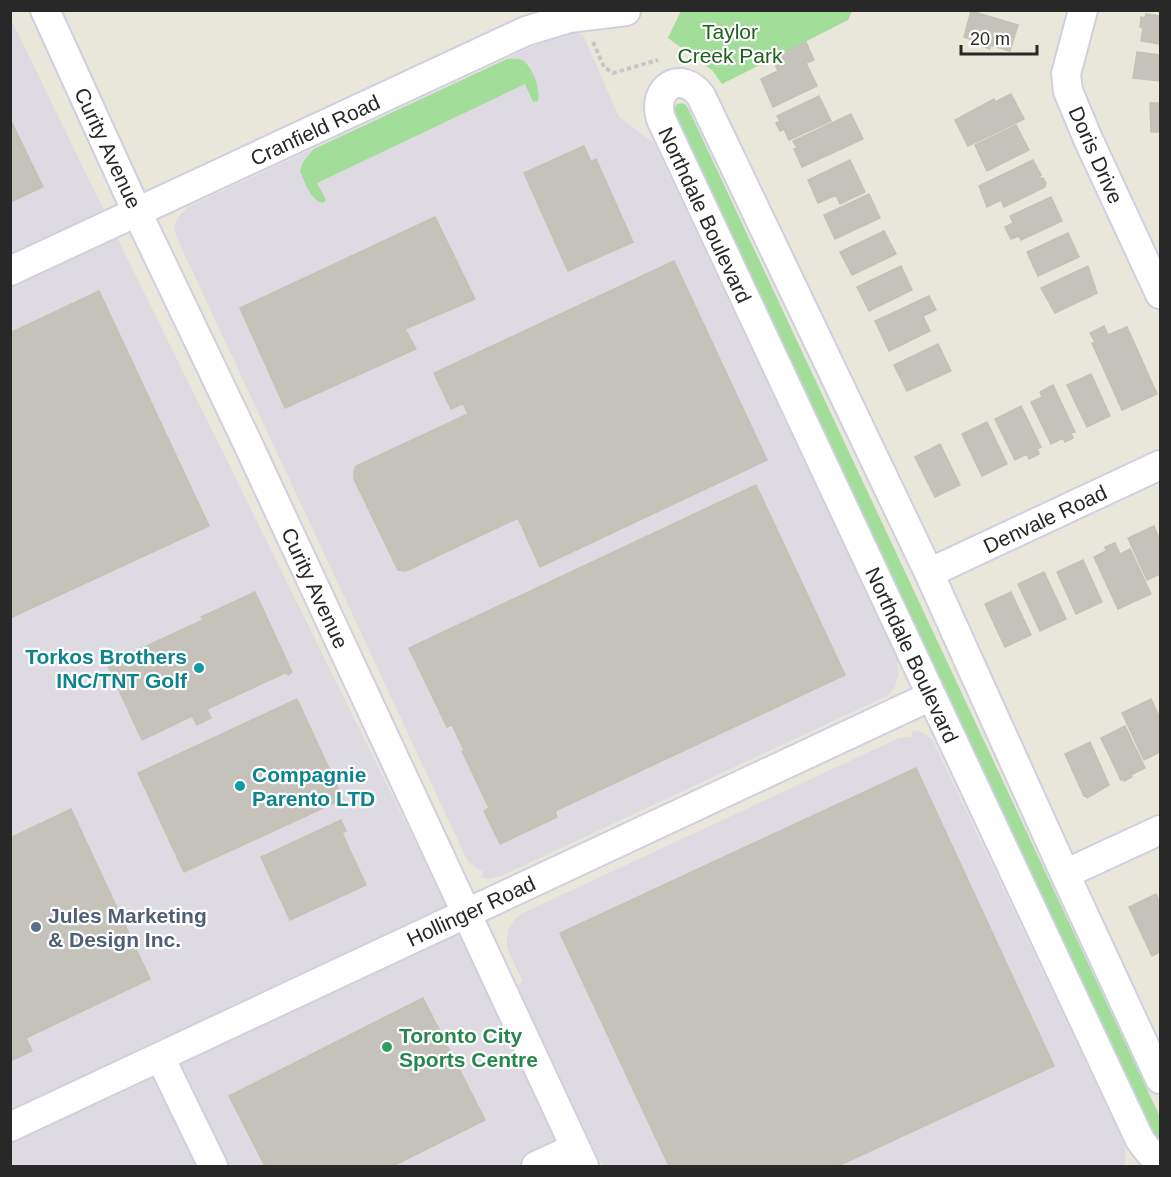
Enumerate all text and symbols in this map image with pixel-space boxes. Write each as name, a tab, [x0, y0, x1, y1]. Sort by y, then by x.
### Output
scale bar	[961, 18, 1038, 56]
park label: Taylor Creek Park	[677, 20, 783, 67]
text: 20 m	[970, 29, 1010, 49]
street label: Curity Avenue	[70, 84, 146, 212]
street label: Cranfield Road	[247, 90, 383, 170]
street label: Doris Drive	[1064, 103, 1128, 207]
street label: Northdale Boulevard	[654, 123, 756, 307]
street label: Denvale Road	[980, 480, 1110, 558]
street label: Curity Avenue	[277, 524, 353, 652]
street label: Northdale Boulevard	[861, 563, 963, 747]
place label: Torkos Brothers INC/TNT Golf	[25, 645, 188, 692]
marker: Torkos Brothers INC/TNT Golf	[192, 661, 206, 675]
place label: Compagnie Parento LTD	[252, 763, 375, 810]
marker: Compagnie Parento LTD	[233, 779, 247, 793]
street label: Hollinger Road	[403, 871, 539, 951]
place label: Jules Marketing & Design Inc.	[48, 904, 207, 951]
marker: Jules Marketing & Design Inc.	[29, 920, 43, 934]
place label: Toronto City Sports Centre	[399, 1024, 538, 1071]
marker: Toronto City Sports Centre	[380, 1040, 394, 1054]

